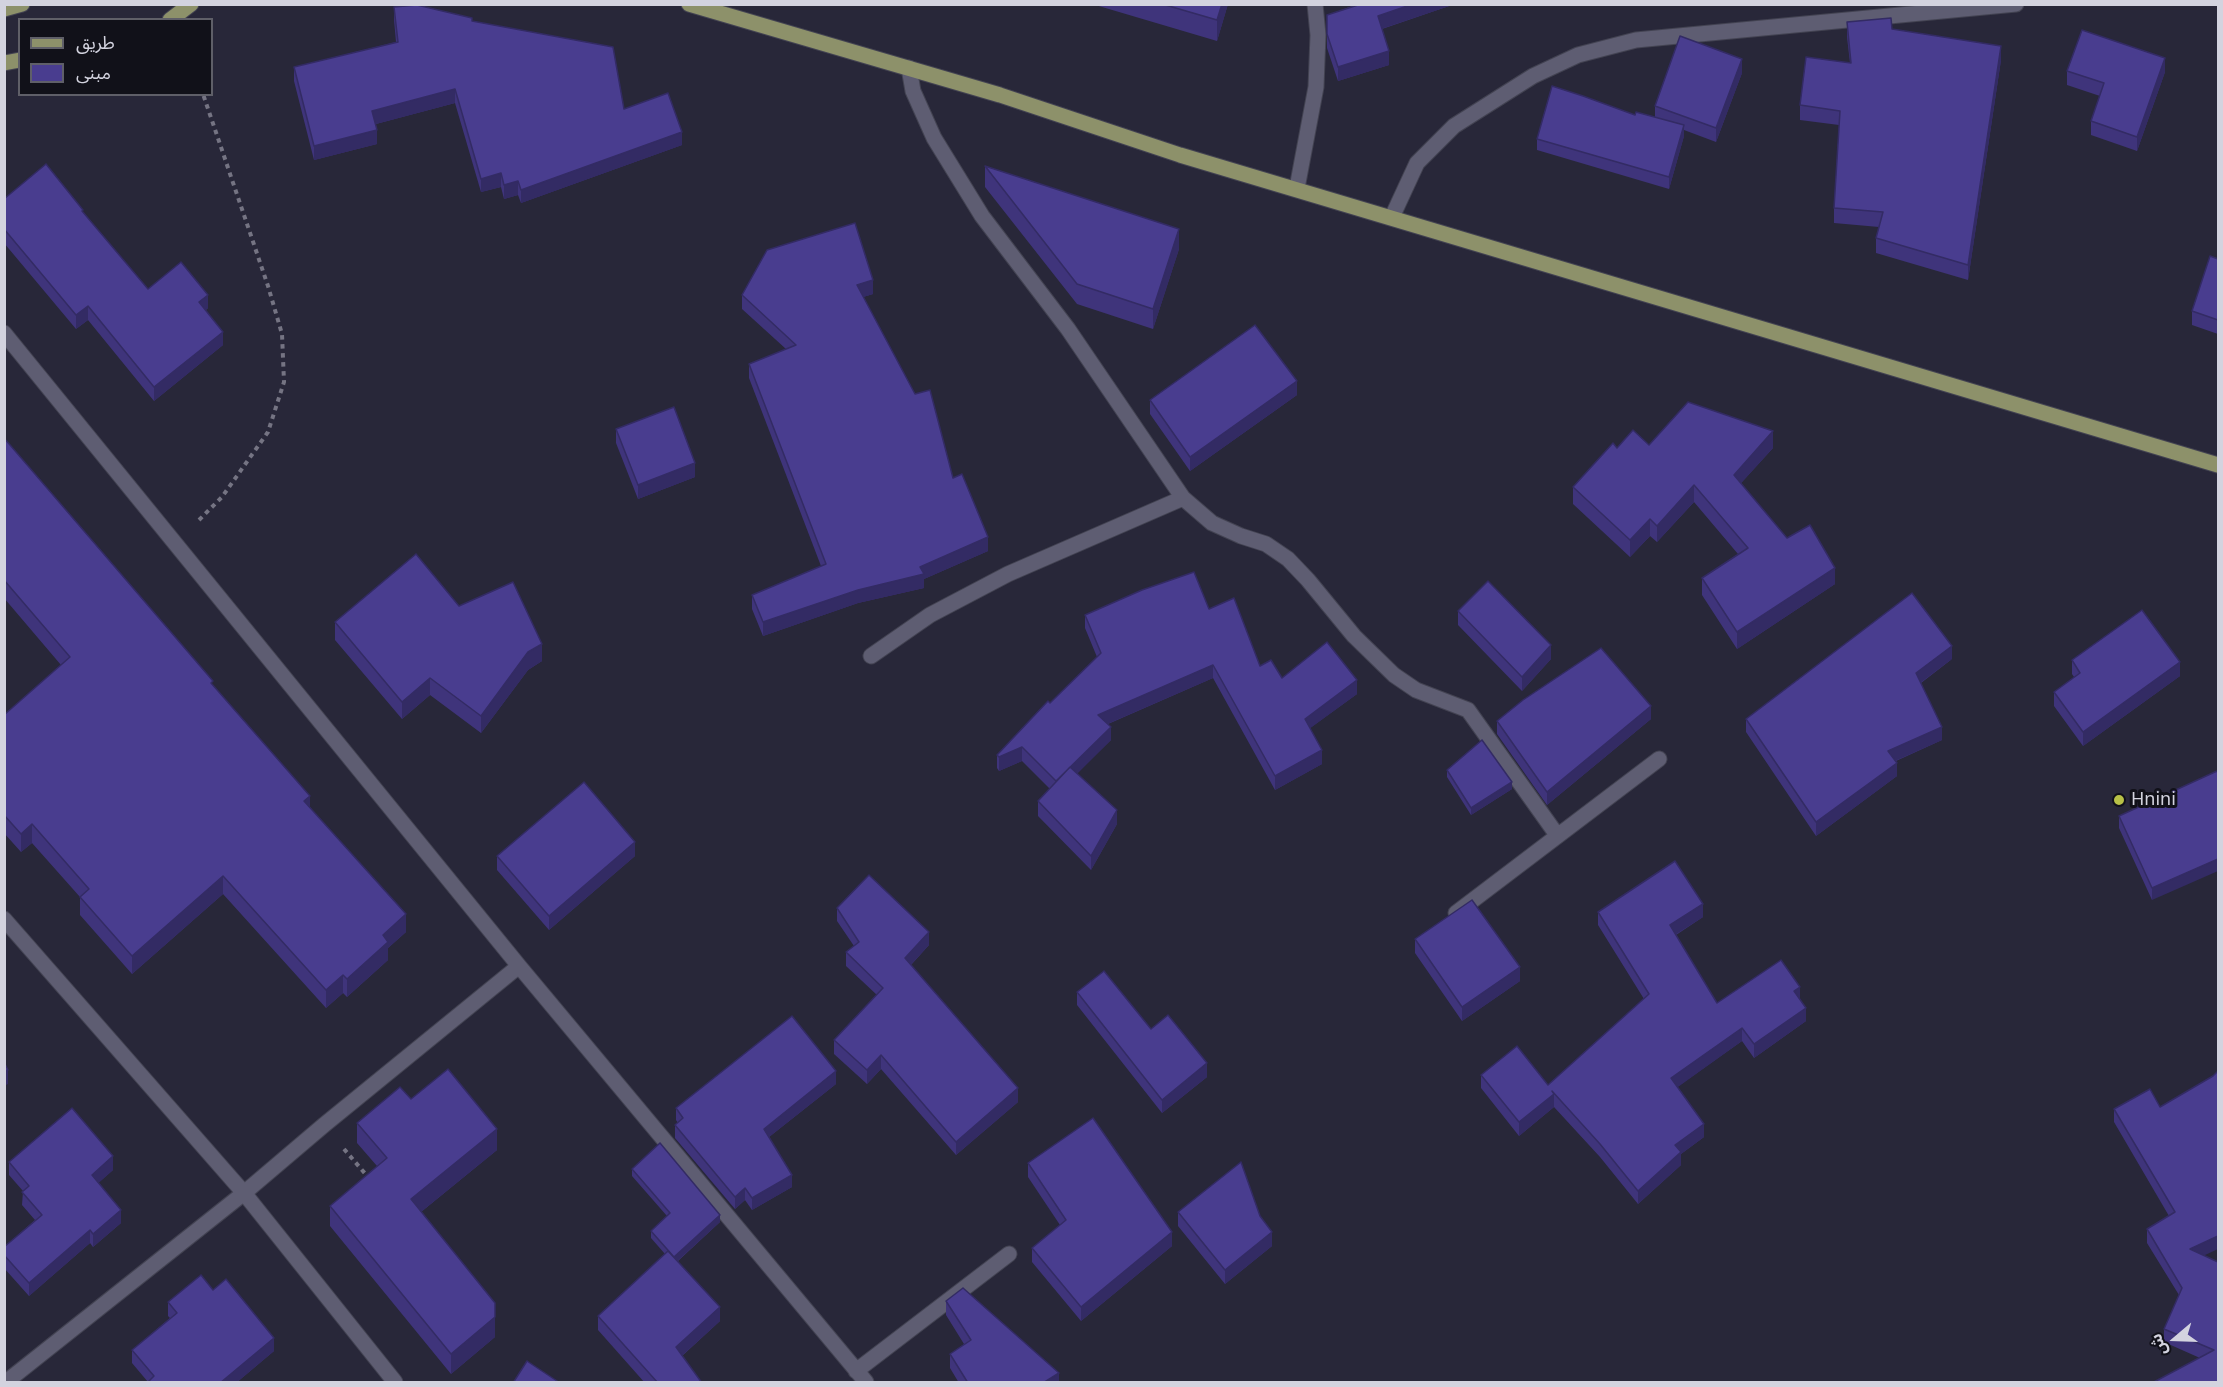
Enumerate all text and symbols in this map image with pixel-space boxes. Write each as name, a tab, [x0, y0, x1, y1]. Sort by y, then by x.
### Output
legend	[18, 18, 213, 96]
text: طريق	[76, 30, 115, 54]
text: مبنى	[76, 60, 111, 84]
place label: Hnini	[2131, 789, 2176, 811]
marker: Hnini	[2112, 793, 2126, 807]
north arrow	[2145, 1309, 2205, 1369]
text: ش	[2144, 1331, 2172, 1359]

